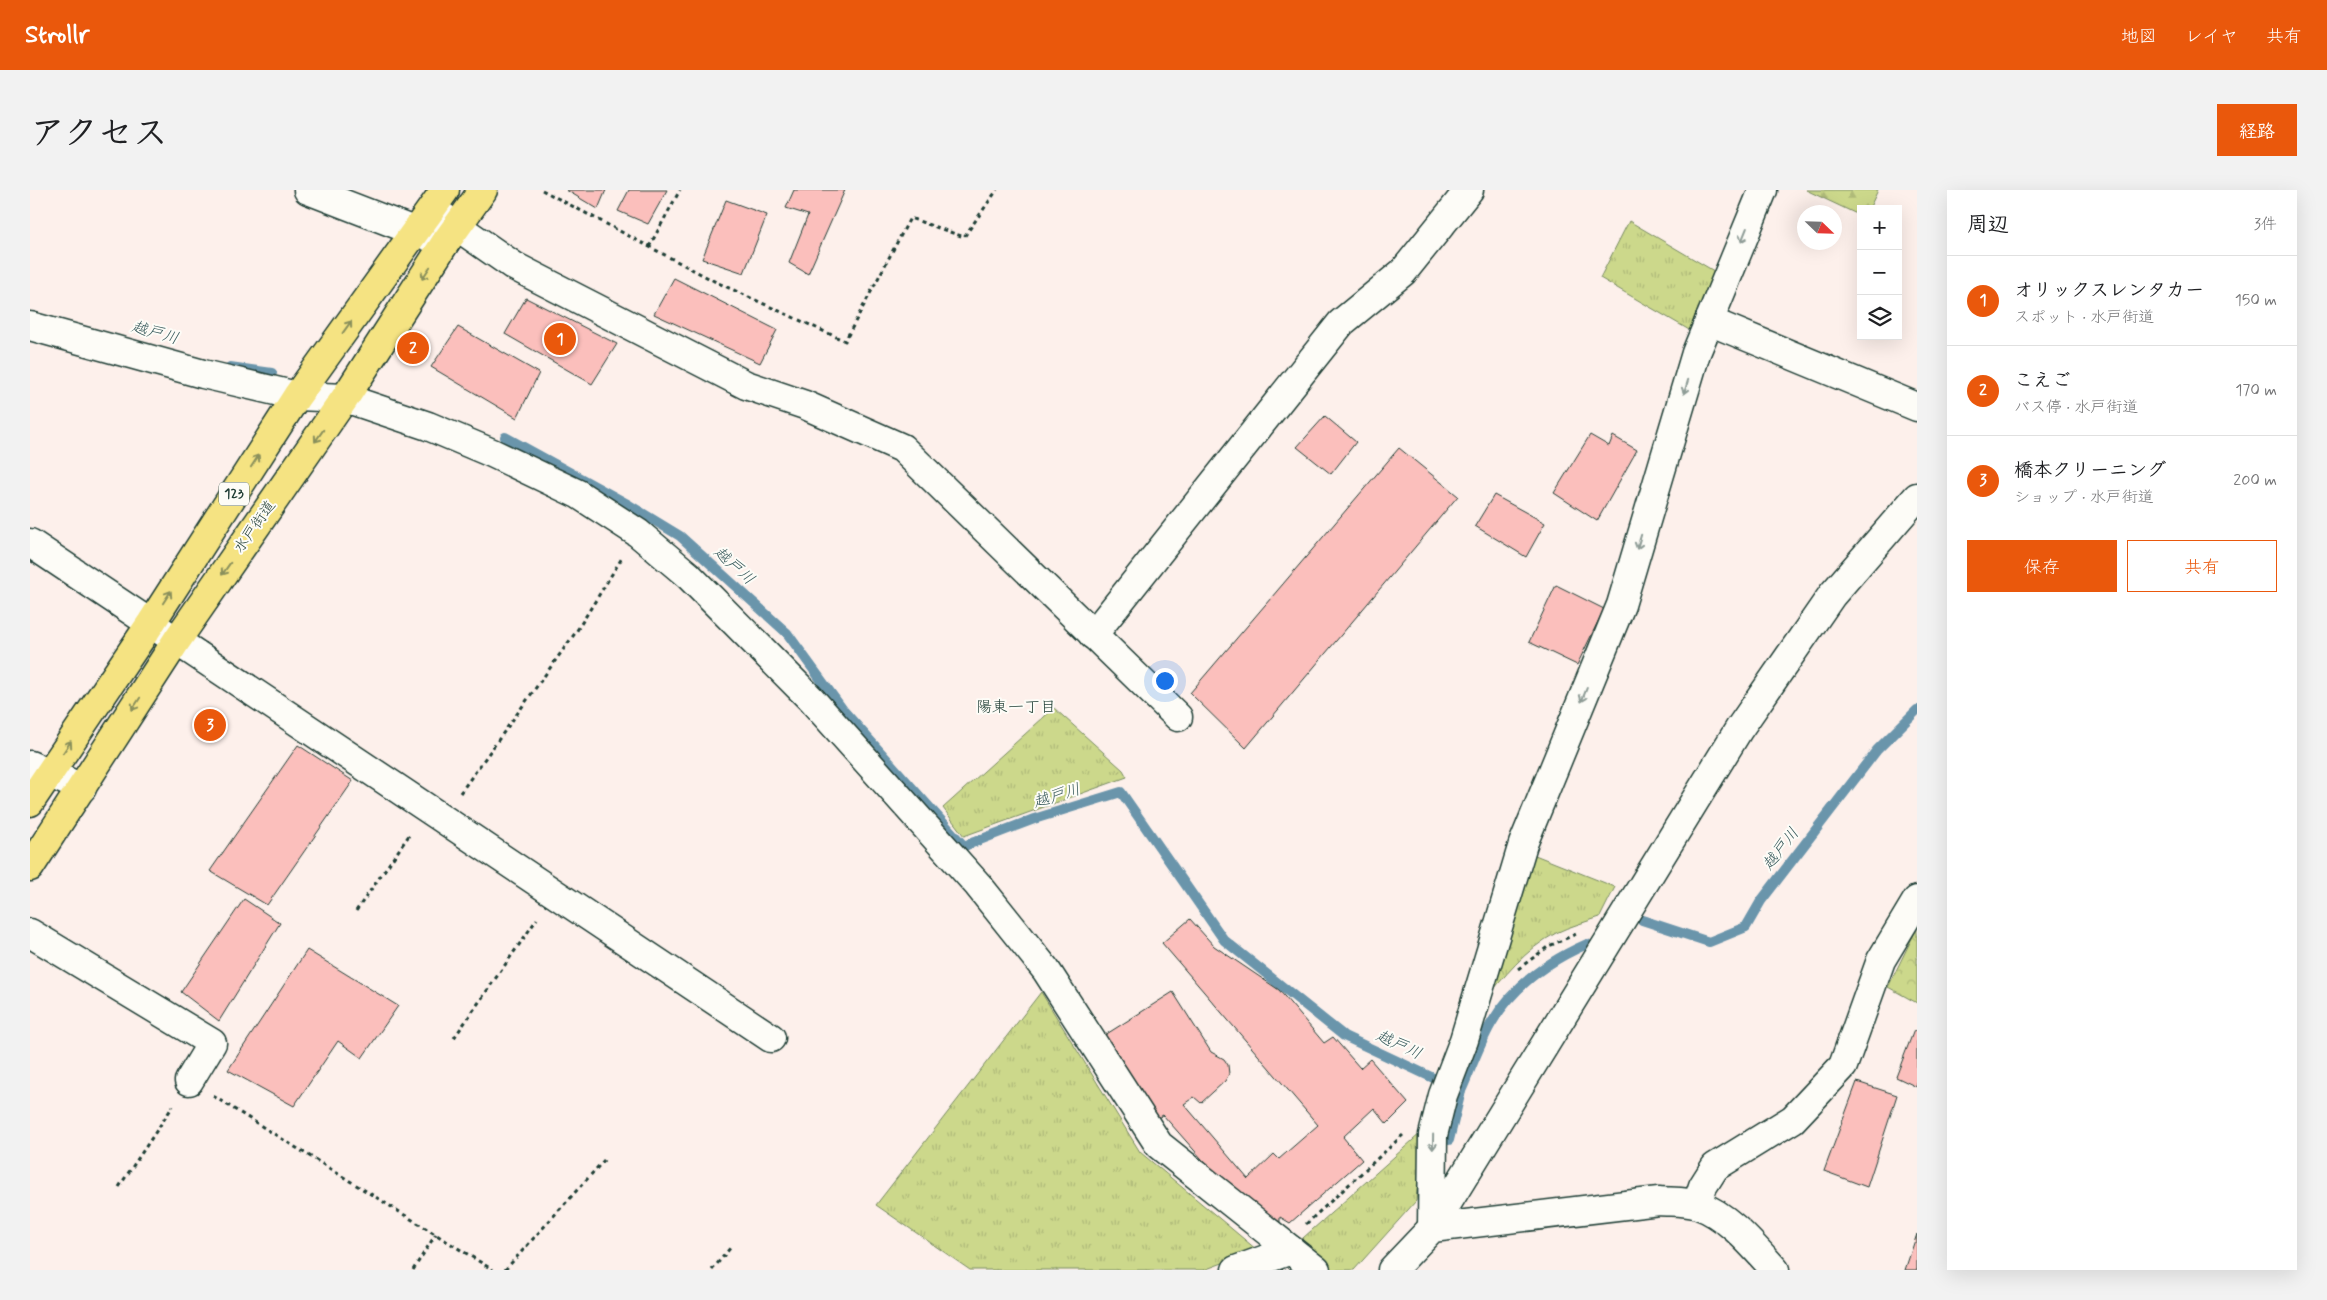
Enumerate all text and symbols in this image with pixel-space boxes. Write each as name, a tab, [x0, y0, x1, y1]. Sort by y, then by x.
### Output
text: Strollr	[25, 20, 89, 51]
text: 地図	[2121, 25, 2157, 49]
text: レイヤ	[2185, 25, 2238, 49]
text: 共有	[2266, 25, 2302, 49]
button: 経路	[2217, 104, 2297, 156]
text: アクセス	[30, 111, 168, 157]
north arrow	[1797, 205, 1842, 250]
map controls	[1857, 205, 1902, 340]
button: +	[1857, 205, 1902, 250]
text: 周辺	[1967, 211, 2009, 239]
text: 3件	[2254, 214, 2277, 235]
one-way arrow	[1739, 227, 1749, 242]
button: −	[1857, 250, 1902, 295]
one-way arrow	[420, 266, 431, 280]
text: オリックスレンタカー	[2014, 278, 2204, 303]
text: 1	[1979, 290, 1987, 311]
text: 150 m	[2235, 290, 2277, 311]
button: layers	[1857, 295, 1902, 340]
text: スポット · 水戸街道	[2014, 307, 2154, 328]
water label: 越戸川	[128, 316, 181, 350]
one-way arrow	[342, 320, 352, 334]
pin: 1	[544, 320, 576, 358]
pin: 2	[397, 329, 429, 367]
text: こえご	[2014, 368, 2071, 393]
one-way arrow	[1681, 378, 1691, 394]
text: 2	[1979, 380, 1987, 401]
text: 170 m	[2235, 380, 2277, 401]
text: バス停 · 水戸街道	[2014, 397, 2138, 418]
one-way arrow	[314, 428, 324, 442]
one-way arrow	[251, 454, 261, 468]
text: 橋本クリーニング	[2014, 458, 2166, 483]
text: 3	[1979, 470, 1987, 491]
text: 200 m	[2233, 470, 2277, 491]
road number: 123	[219, 482, 249, 506]
text: ショップ · 水戸街道	[2014, 487, 2154, 508]
street label: 水戸街道	[230, 497, 280, 557]
one-way arrow	[1634, 534, 1644, 550]
button: 保存	[1967, 540, 2117, 592]
button: 共有	[2127, 540, 2277, 592]
water label: 越戸川	[708, 541, 759, 590]
one-way arrow	[221, 562, 231, 576]
one-way arrow	[163, 591, 173, 605]
your location	[1152, 668, 1178, 694]
one-way arrow	[1579, 687, 1588, 702]
one-way arrow	[131, 697, 141, 711]
district label: 陽東一丁目	[976, 697, 1056, 718]
pin: 3	[194, 706, 226, 744]
one-way arrow	[62, 740, 72, 754]
water label: 越戸川	[1030, 779, 1083, 813]
water label: 越戸川	[1757, 824, 1804, 875]
water label: 越戸川	[1372, 1025, 1425, 1065]
one-way arrow	[1429, 1134, 1438, 1150]

